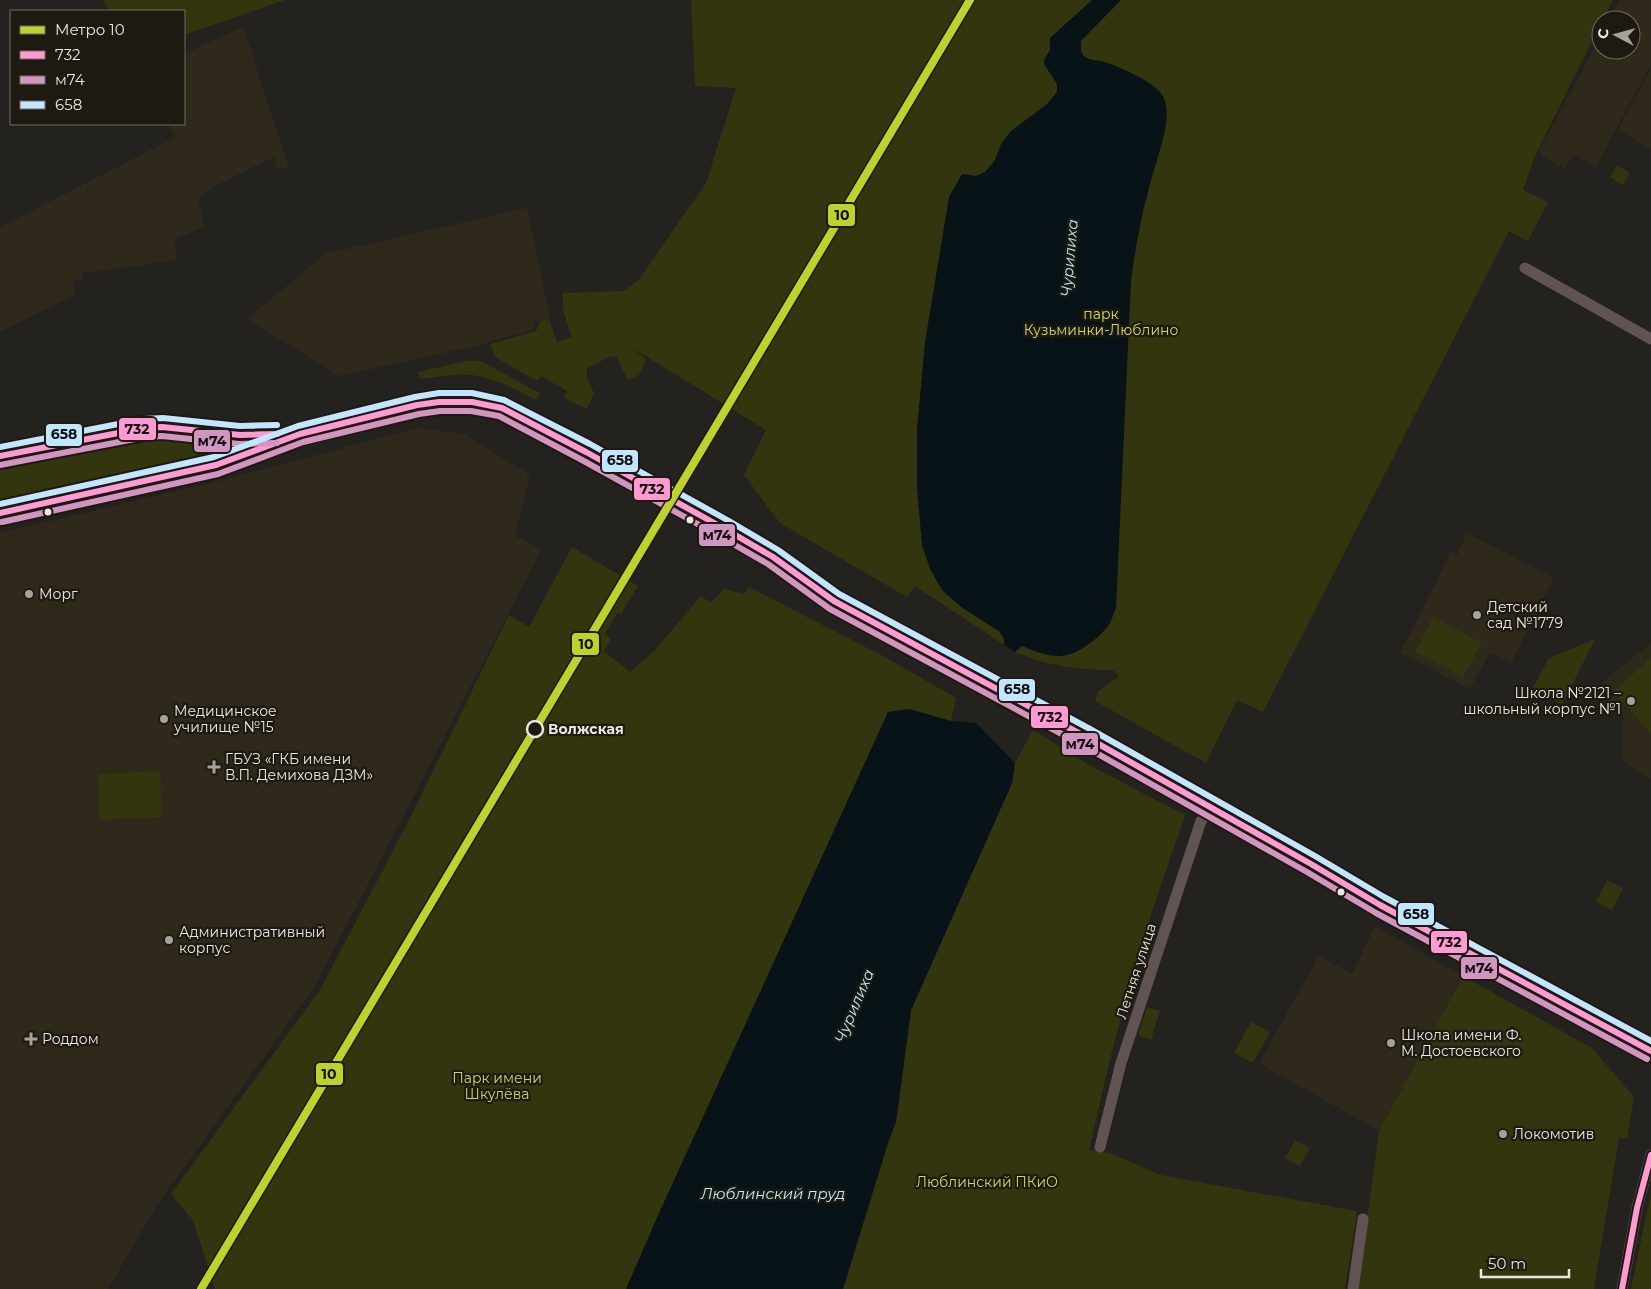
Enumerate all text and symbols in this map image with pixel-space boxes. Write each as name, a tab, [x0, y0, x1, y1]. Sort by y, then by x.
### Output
legend	[10, 10, 185, 125]
north arrow	[1591, 10, 1641, 60]
text: Метро 10	[55, 20, 125, 39]
text: С	[1594, 28, 1613, 40]
text: 732	[55, 45, 81, 64]
text: м74	[55, 70, 85, 89]
text: 658	[55, 95, 82, 114]
line badge: 10	[827, 203, 856, 227]
text: 10	[835, 206, 850, 224]
water label: Чурилиха	[1056, 218, 1082, 298]
park label: парк Кузьминки-Люблино	[1024, 305, 1178, 339]
line badge: 732	[118, 417, 157, 441]
text: 732	[124, 420, 150, 438]
line badge: 658	[45, 423, 83, 447]
text: 658	[51, 425, 77, 443]
line badge: м74	[193, 429, 231, 453]
text: м74	[198, 432, 227, 450]
line badge: 658	[601, 449, 639, 473]
text: 658	[607, 451, 633, 469]
line badge: 732	[633, 477, 671, 501]
text: 732	[639, 480, 665, 498]
unlabelled marker	[43, 507, 53, 517]
unlabelled marker	[685, 515, 695, 525]
line badge: м74	[698, 523, 736, 547]
text: м74	[703, 526, 732, 544]
place label: Морг	[39, 585, 78, 603]
marker: Морг	[23, 588, 35, 600]
place label: Детский сад №1779	[1487, 598, 1563, 632]
marker: Детский сад №1779	[1471, 609, 1483, 621]
line badge: 10	[571, 632, 600, 656]
text: 10	[579, 635, 594, 653]
line badge: 658	[998, 678, 1036, 702]
text: 658	[1004, 680, 1030, 698]
place label: Школа №2121 – школьный корпус №1	[1464, 684, 1621, 718]
marker: Школа №2121 – школьный корпус №1	[1625, 695, 1637, 707]
place label: Медицинское училище №15	[173, 702, 277, 736]
line badge: 732	[1030, 705, 1069, 729]
text: 732	[1037, 708, 1063, 726]
marker: Медицинское училище №15	[158, 713, 170, 725]
marker: Волжская	[526, 720, 544, 738]
place label: Волжская	[548, 720, 624, 738]
line badge: м74	[1061, 732, 1099, 756]
text: м74	[1066, 735, 1095, 753]
place label: ГБУЗ «ГКБ имени В.П. Демихова ДЗМ»	[225, 750, 373, 784]
marker: ГБУЗ «ГКБ имени В.П. Демихова ДЗМ»	[207, 760, 221, 774]
unlabelled marker	[1336, 887, 1346, 897]
line badge: 658	[1397, 902, 1435, 926]
text: 658	[1403, 905, 1429, 923]
street label: Летняя улица	[1112, 921, 1160, 1021]
place label: Административный корпус	[179, 923, 325, 957]
line badge: 732	[1430, 930, 1468, 954]
text: 732	[1436, 933, 1462, 951]
marker: Административный корпус	[163, 934, 175, 946]
line badge: м74	[1460, 956, 1498, 980]
text: м74	[1465, 959, 1494, 977]
water label: Чурилиха	[830, 966, 878, 1046]
place label: Школа имени Ф. М. Достоевского	[1401, 1026, 1521, 1060]
place label: Роддом	[42, 1030, 99, 1048]
marker: Роддом	[24, 1032, 38, 1046]
marker: Школа имени Ф. М. Достоевского	[1385, 1037, 1397, 1049]
line badge: 10	[315, 1062, 344, 1086]
text: 10	[322, 1065, 337, 1083]
park label: Парк имени Шкулёва	[452, 1069, 542, 1103]
place label: Локомотив	[1513, 1125, 1594, 1143]
marker: Локомотив	[1497, 1128, 1509, 1140]
park label: Люблинский ПКиО	[916, 1173, 1058, 1191]
water label: Люблинский пруд	[700, 1184, 845, 1203]
scale bar	[1481, 1246, 1568, 1278]
text: 50 m	[1488, 1254, 1526, 1273]

